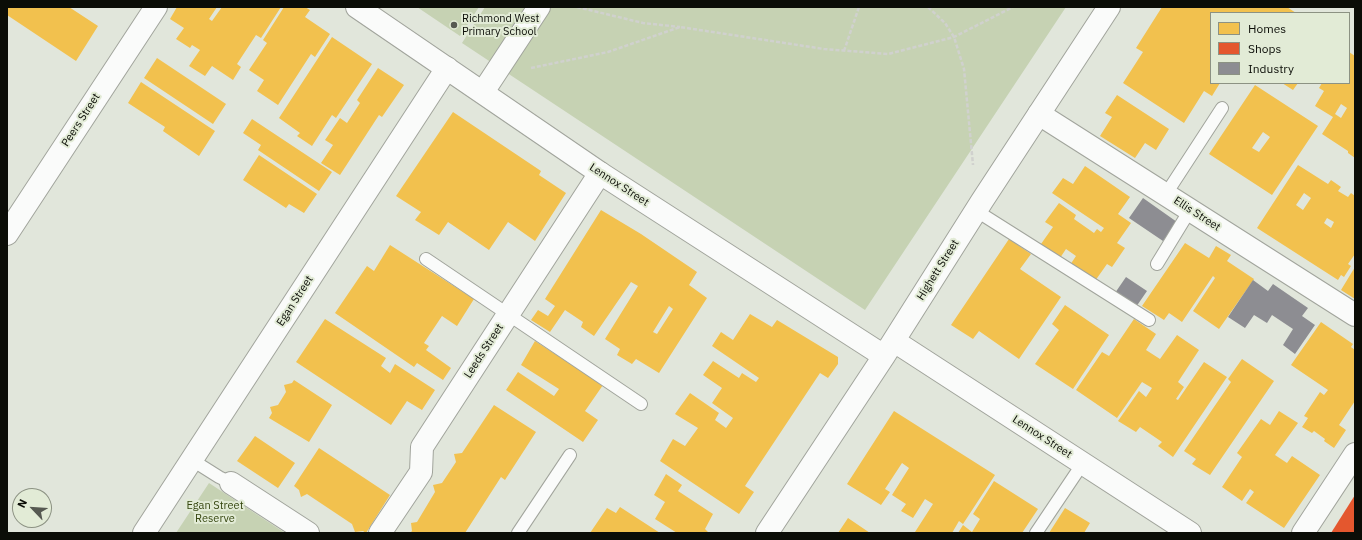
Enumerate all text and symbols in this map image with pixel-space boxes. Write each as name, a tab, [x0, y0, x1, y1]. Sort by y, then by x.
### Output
place label: Richmond West Primary School	[462, 12, 539, 38]
legend	[1210, 12, 1350, 84]
marker: Richmond West Primary School	[449, 20, 459, 30]
text: Homes	[1248, 21, 1286, 36]
text: Shops	[1248, 41, 1281, 56]
text: Industry	[1248, 61, 1294, 76]
street label: Peers Street	[59, 91, 103, 149]
street label: Lennox Street	[587, 161, 651, 209]
street label: Ellis Street	[1171, 194, 1223, 234]
street label: Highett Street	[914, 237, 962, 303]
street label: Egan Street	[274, 273, 316, 329]
street label: Leeds Street	[462, 321, 506, 381]
street label: Lennox Street	[1010, 413, 1074, 461]
north arrow	[12, 488, 52, 528]
text: N	[14, 497, 30, 510]
park label: Egan Street Reserve	[186, 499, 244, 525]

